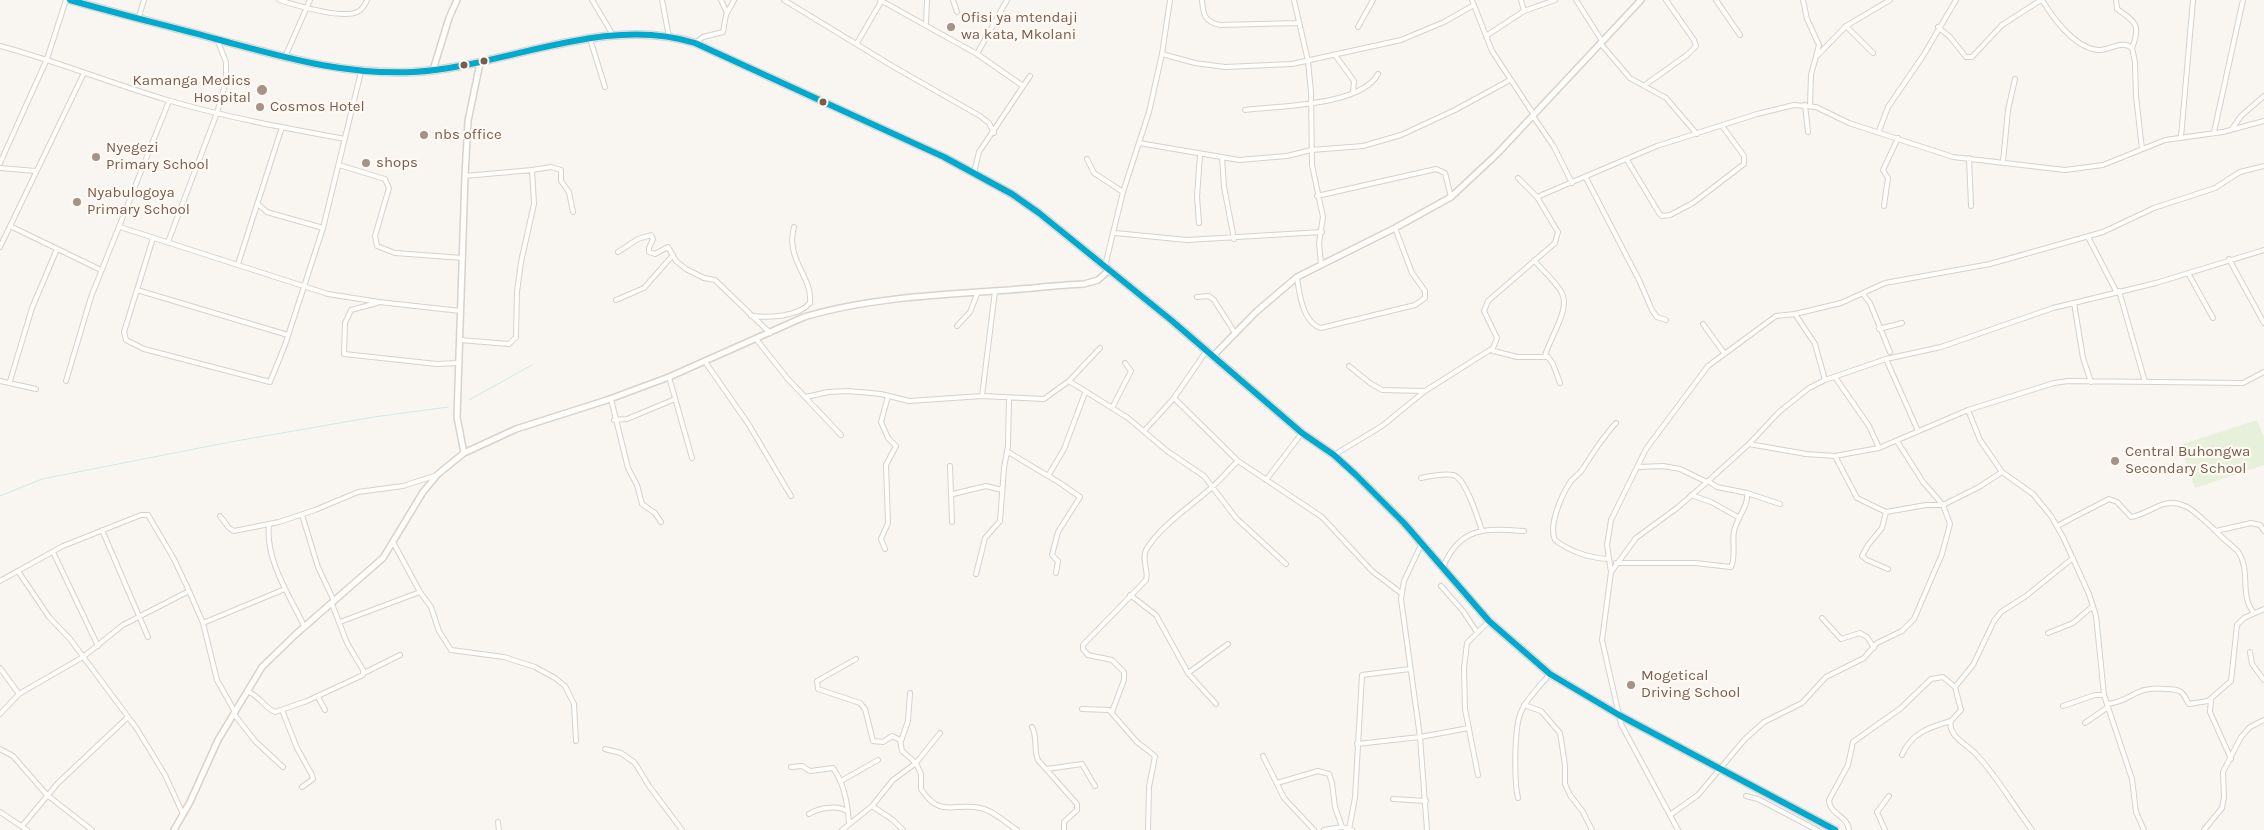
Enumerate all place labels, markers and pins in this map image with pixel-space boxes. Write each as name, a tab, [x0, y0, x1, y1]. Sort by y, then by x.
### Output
place label: Ofisi ya mtendaji wa kata, Mkolani	[961, 9, 1078, 44]
marker: Ofisi ya mtendaji wa kata, Mkolani	[945, 21, 957, 33]
unlabelled marker	[479, 56, 489, 66]
unlabelled marker	[459, 60, 469, 70]
place label: Kamanga Medics Hospital	[133, 72, 251, 107]
marker: Kamanga Medics Hospital	[255, 83, 269, 97]
unlabelled marker	[818, 97, 828, 107]
place label: Cosmos Hotel	[270, 98, 365, 116]
marker: Cosmos Hotel	[254, 101, 266, 113]
place label: nbs office	[434, 126, 502, 144]
marker: nbs office	[418, 129, 430, 141]
place label: Nyegezi Primary School	[106, 139, 209, 174]
marker: Nyegezi Primary School	[90, 151, 102, 163]
place label: shops	[376, 154, 418, 172]
marker: shops	[360, 157, 372, 169]
place label: Nyabulogoya Primary School	[87, 184, 190, 219]
marker: Nyabulogoya Primary School	[71, 196, 83, 208]
place label: Central Buhongwa Secondary School	[2125, 443, 2250, 478]
marker: Central Buhongwa Secondary School	[2109, 455, 2121, 467]
place label: Mogetical Driving School	[1641, 667, 1740, 702]
marker: Mogetical Driving School	[1625, 679, 1637, 691]

